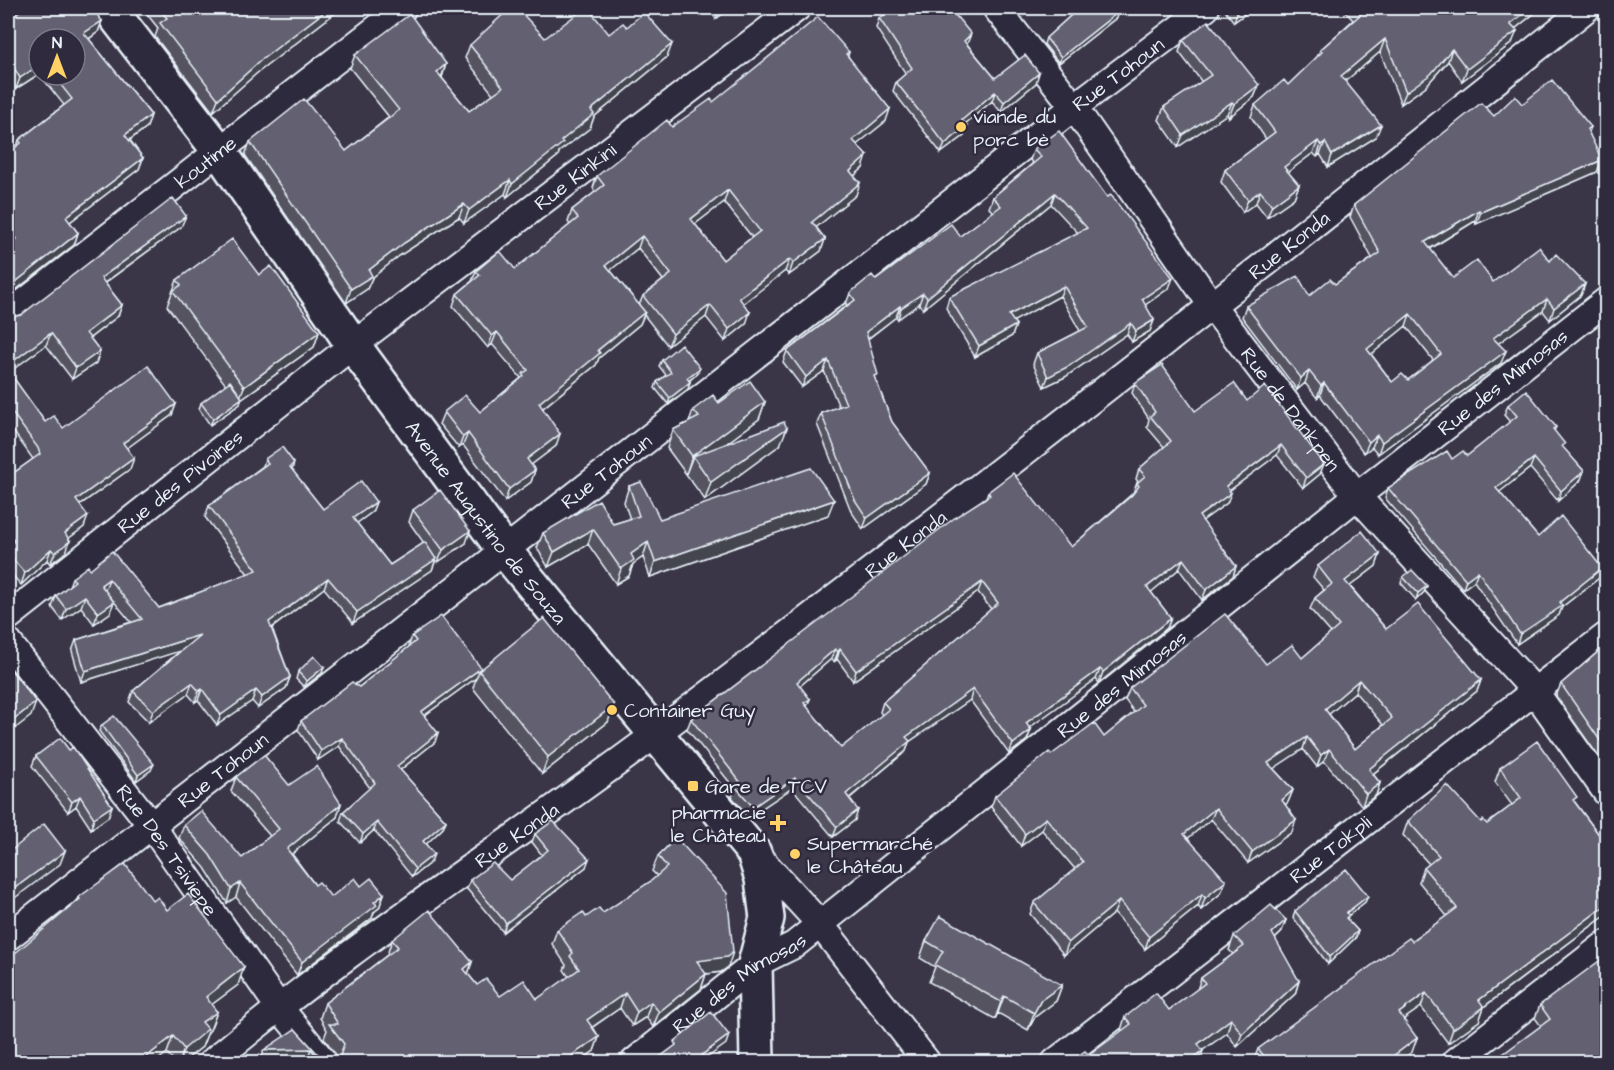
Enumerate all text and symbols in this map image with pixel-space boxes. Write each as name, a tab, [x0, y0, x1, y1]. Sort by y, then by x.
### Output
north arrow	[27, 27, 87, 87]
street label: Rue Tohoun	[1067, 31, 1170, 119]
text: N	[52, 32, 62, 54]
place label: viande du porc bè	[973, 103, 1056, 154]
marker: viande du porc bè	[954, 120, 968, 134]
street label: koutime	[169, 129, 243, 195]
street label: Rue Kinkini	[529, 137, 623, 218]
street label: Rue Konda	[1243, 205, 1336, 287]
street label: Rue des Mimosas	[1432, 323, 1574, 443]
street label: Rue de Dankpen	[1233, 342, 1347, 478]
street label: Avenue Augustino de Souza	[398, 415, 573, 631]
street label: Rue des Pivoines	[112, 424, 250, 541]
street label: Rue Tohoun	[555, 428, 658, 516]
street label: Rue Konda	[859, 504, 953, 585]
street label: Rue des Mimosas	[1051, 624, 1193, 745]
place label: Container Guy	[624, 697, 756, 726]
marker: Container Guy	[605, 703, 619, 717]
street label: Rue Tohoun	[172, 726, 275, 815]
place label: Gare de TCV	[705, 773, 828, 801]
street label: Rue Des Tsiviepe	[109, 779, 224, 922]
marker: Gare de TCV	[686, 779, 700, 793]
street label: Rue Konda	[469, 796, 565, 875]
place label: pharmacie le Château	[671, 799, 766, 850]
street label: Rue Tokpli	[1284, 809, 1378, 891]
marker: pharmacie le Château	[771, 816, 785, 830]
place label: Supermarché le Château	[807, 830, 933, 881]
marker: Supermarché le Château	[788, 847, 802, 861]
street label: Rue des Mimosas	[667, 927, 813, 1041]

